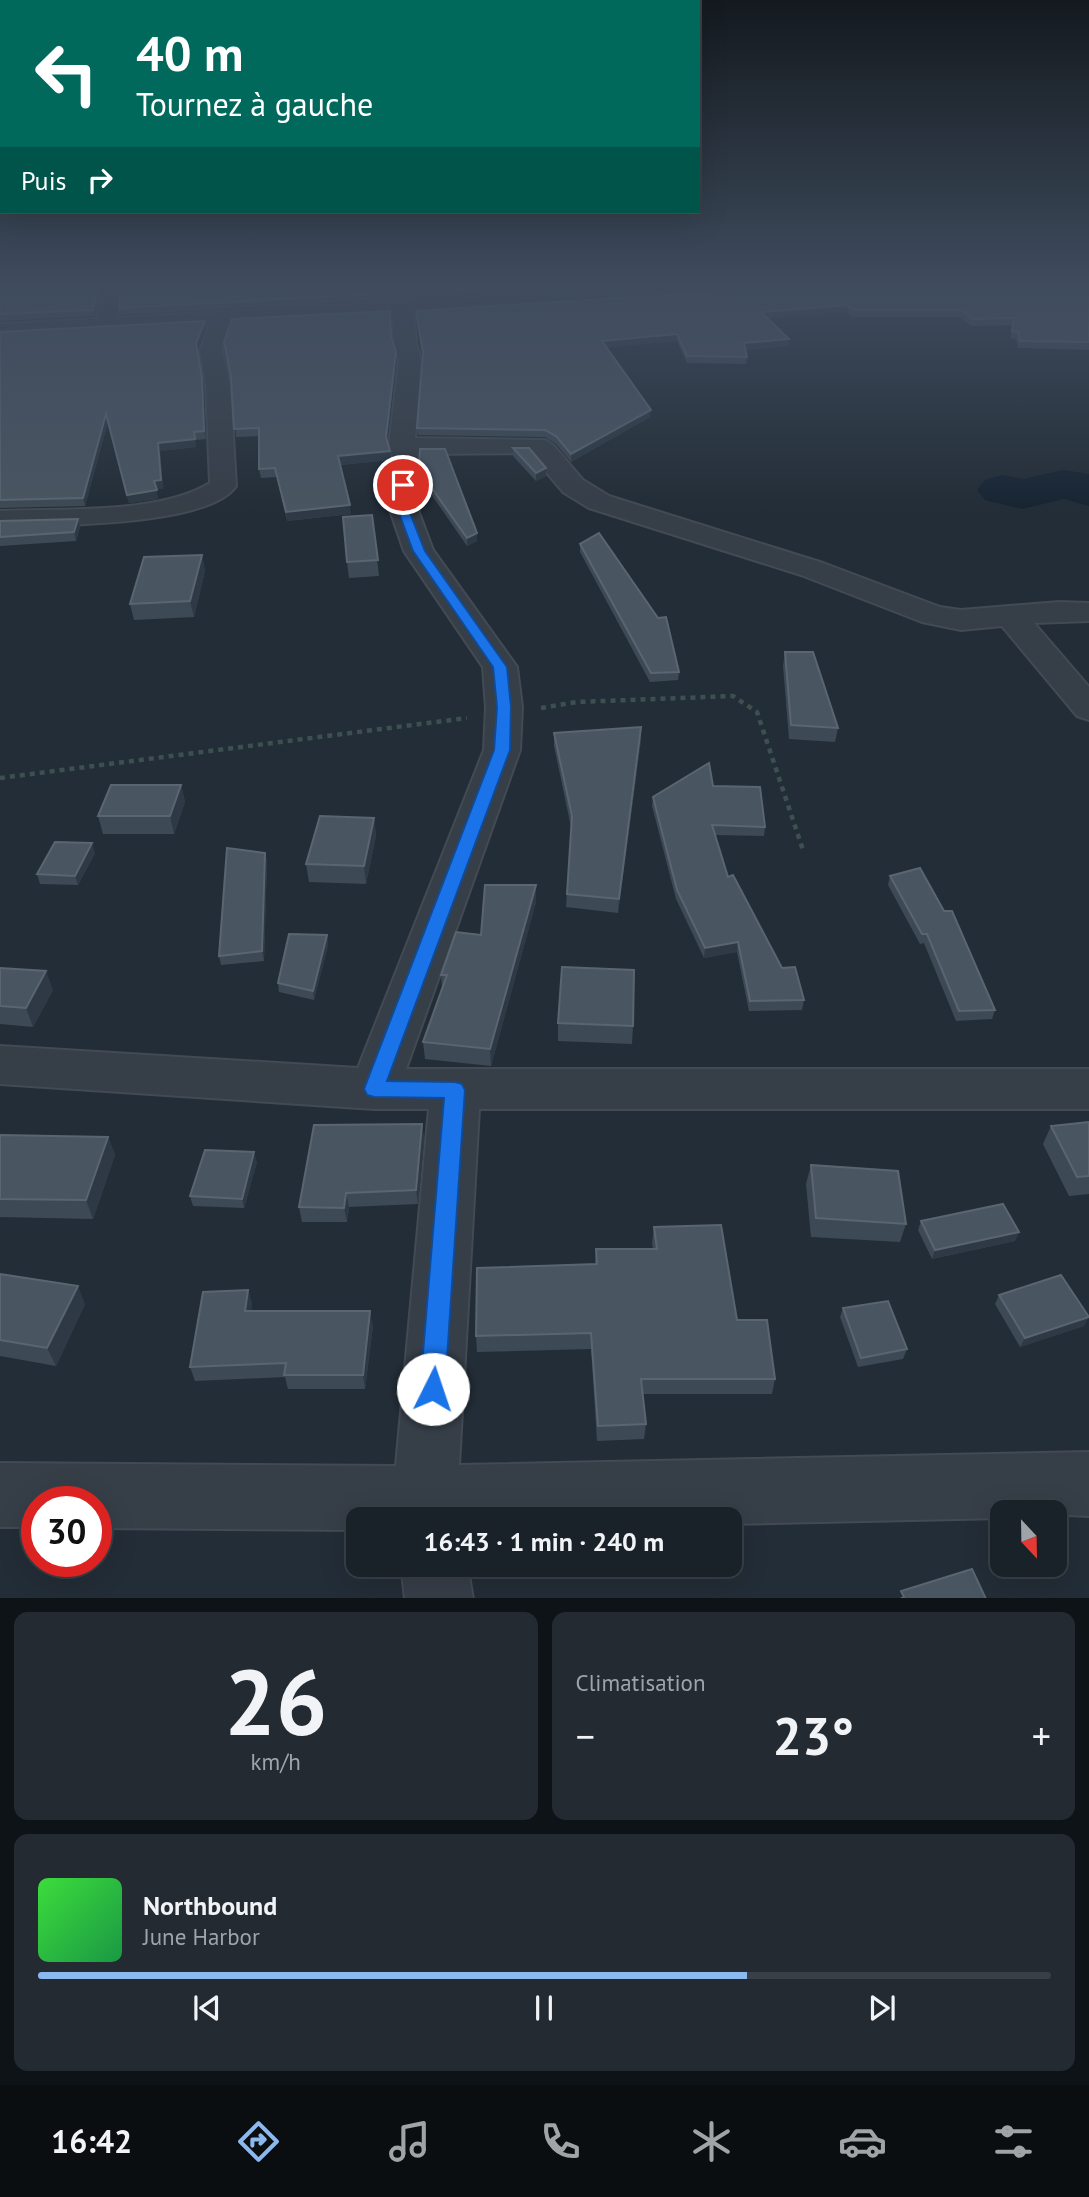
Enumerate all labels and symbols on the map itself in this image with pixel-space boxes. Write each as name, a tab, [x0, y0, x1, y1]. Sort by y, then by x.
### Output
pin	[373, 455, 433, 515]
position arrow	[396, 1352, 470, 1426]
speed limit sign: 30	[21, 1486, 112, 1577]
north arrow	[990, 1500, 1068, 1577]

